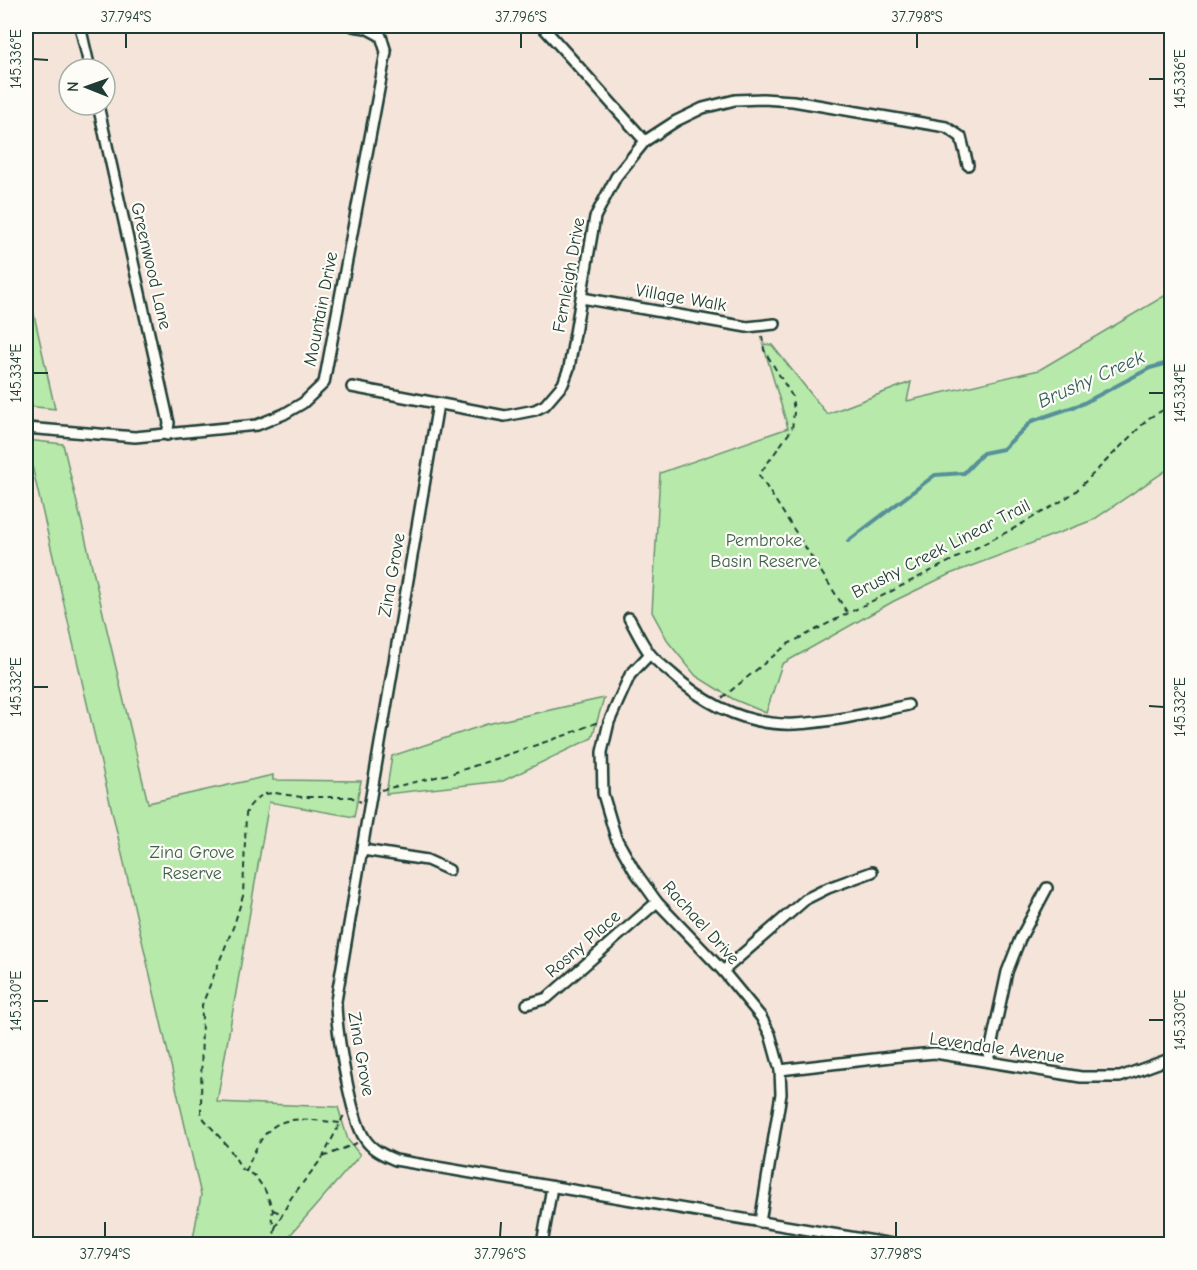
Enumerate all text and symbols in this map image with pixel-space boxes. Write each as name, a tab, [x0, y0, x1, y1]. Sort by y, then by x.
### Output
text: 37.794°S	[100, 8, 152, 26]
text: 37.796°S	[495, 8, 547, 26]
text: 37.798°S	[891, 8, 943, 26]
text: 145.336°E	[7, 29, 25, 89]
text: 145.336°E	[1171, 49, 1189, 109]
north arrow	[57, 57, 117, 117]
text: N	[64, 81, 82, 92]
street label: Greenwood Lane	[126, 200, 176, 332]
street label: Fernleigh Drive	[549, 216, 589, 334]
street label: Mountain Drive	[300, 250, 342, 368]
street label: Village Walk	[634, 280, 728, 316]
text: 145.334°E	[7, 344, 25, 402]
water label: Brushy Creek	[1034, 345, 1148, 413]
text: 145.334°E	[1171, 364, 1189, 422]
street label: Brushy Creek Linear Trail	[848, 495, 1034, 603]
park label: Pembroke Basin Reserve	[710, 530, 818, 572]
street label: Zina Grove	[374, 531, 410, 619]
text: 145.332°E	[7, 657, 25, 717]
text: 145.332°E	[1171, 677, 1189, 737]
park label: Zina Grove Reserve	[149, 842, 235, 884]
street label: Rachael Drive	[658, 877, 744, 969]
street label: Rosny Place	[541, 906, 625, 982]
text: 145.330°E	[7, 971, 25, 1031]
text: 145.330°E	[1171, 990, 1189, 1050]
street label: Zina Grove	[343, 1010, 379, 1098]
street label: Levendale Avenue	[928, 1028, 1066, 1068]
text: 37.794°S	[79, 1245, 131, 1263]
text: 37.796°S	[474, 1245, 526, 1263]
text: 37.798°S	[870, 1245, 922, 1263]

